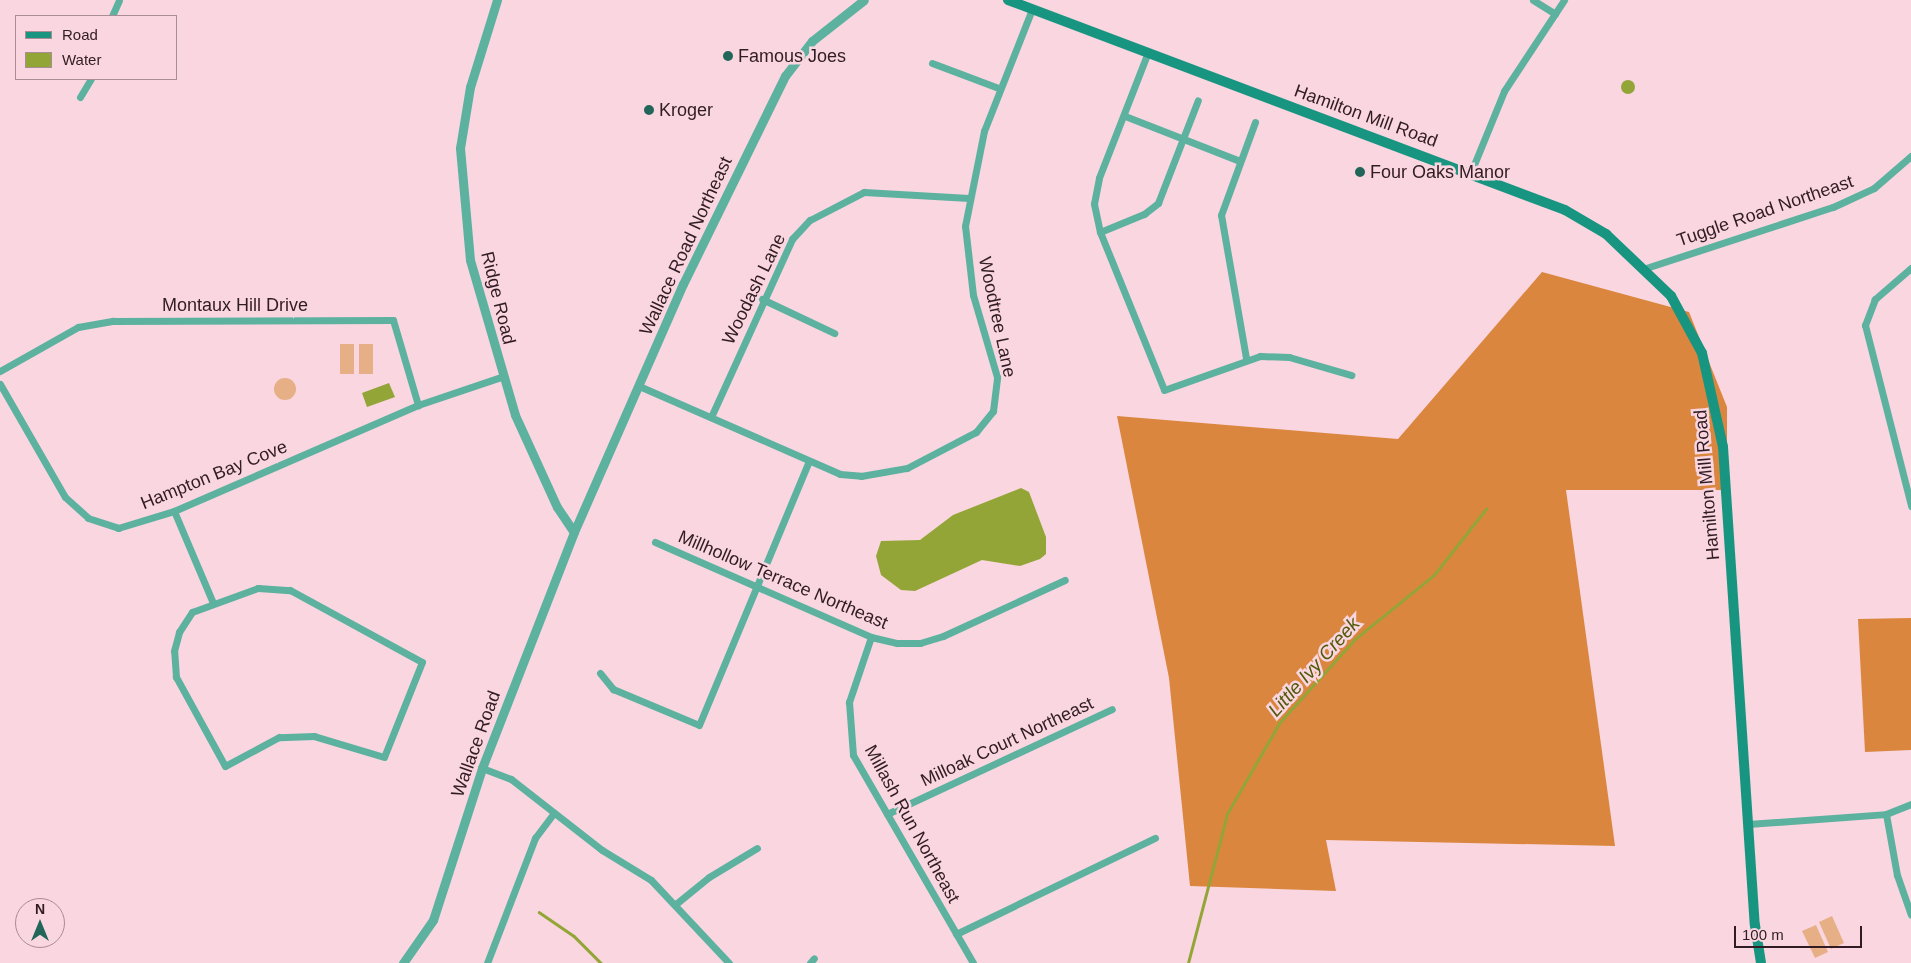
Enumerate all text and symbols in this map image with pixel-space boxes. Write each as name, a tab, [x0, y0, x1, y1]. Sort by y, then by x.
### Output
legend	[15, 15, 178, 80]
text: Road	[62, 26, 98, 43]
place label: Famous Joes	[738, 45, 846, 67]
marker: Famous Joes	[722, 50, 734, 62]
text: Water	[62, 51, 101, 68]
street label: Hamilton Mill Road	[1291, 80, 1441, 152]
place label: Kroger	[659, 99, 713, 121]
marker: Kroger	[643, 104, 655, 116]
street label: Wallace Road Northeast	[635, 153, 737, 339]
place label: Four Oaks Manor	[1370, 161, 1510, 183]
marker: Four Oaks Manor	[1354, 166, 1366, 178]
street label: Tuggle Road Northeast	[1674, 171, 1856, 251]
street label: Woodash Lane	[718, 230, 790, 348]
street label: Ridge Road	[476, 249, 520, 347]
street label: Woodtree Lane	[974, 255, 1020, 379]
street label: Montaux Hill Drive	[162, 294, 308, 316]
street label: Hamilton Mill Road	[1690, 409, 1724, 561]
street label: Hampton Bay Cove	[138, 436, 290, 514]
street label: Millhollow Terrace Northeast	[675, 526, 891, 634]
water label: Little Ivy Creek	[1263, 613, 1365, 721]
street label: Wallace Road	[447, 688, 505, 800]
street label: Milloak Court Northeast	[917, 692, 1097, 792]
street label: Millash Run Northeast	[860, 741, 964, 907]
north arrow	[15, 898, 65, 948]
text: N	[35, 901, 45, 917]
scale bar	[1736, 916, 1864, 948]
text: 100 m	[1742, 926, 1784, 943]

